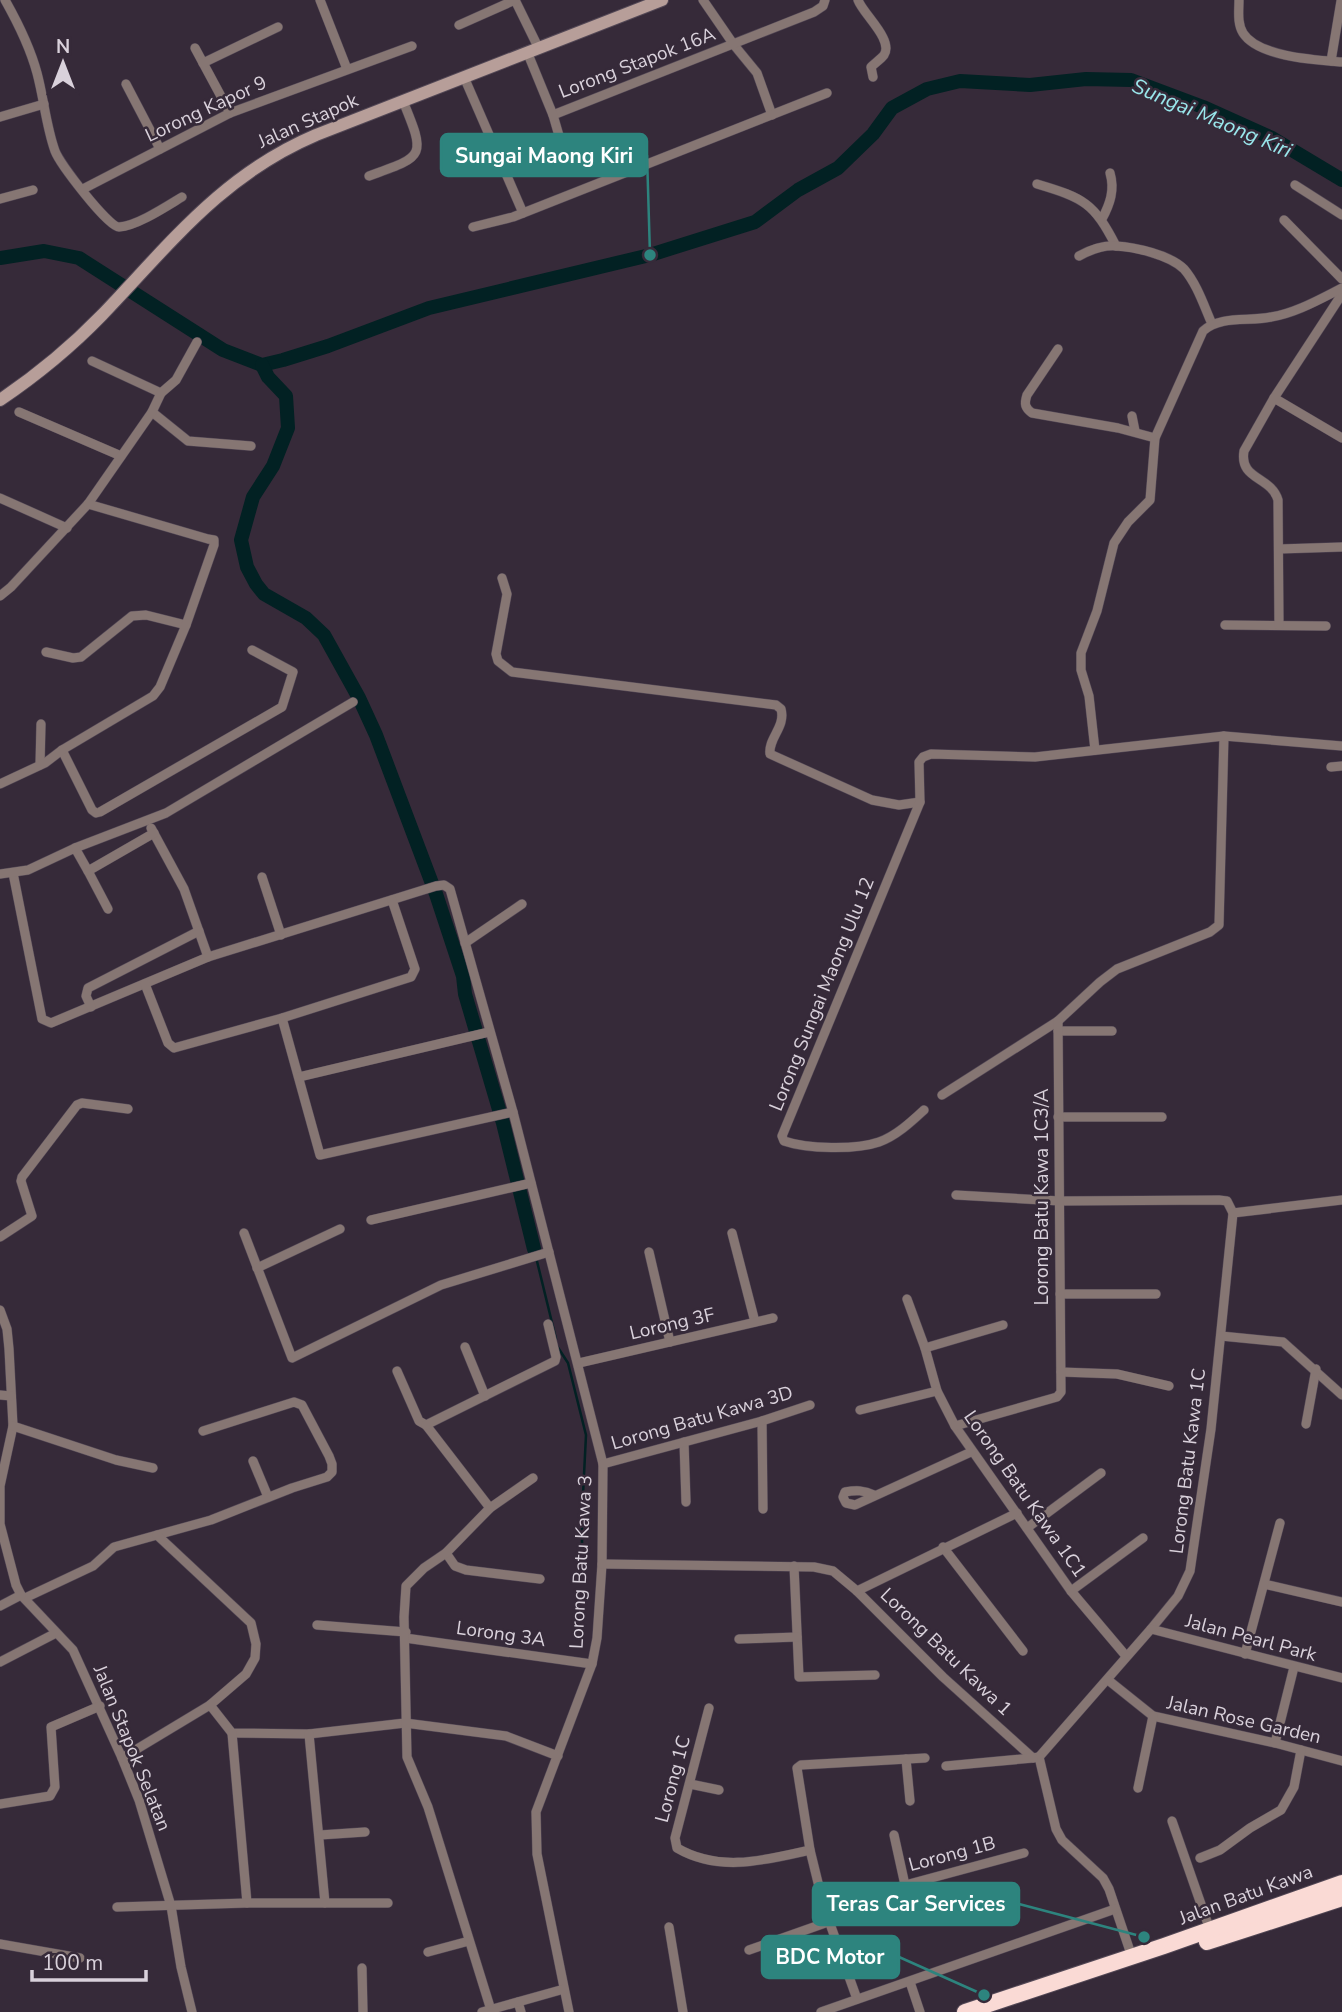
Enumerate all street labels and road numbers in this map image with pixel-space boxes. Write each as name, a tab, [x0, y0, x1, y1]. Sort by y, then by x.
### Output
street label: Lorong Stapok 16A	[555, 21, 719, 105]
street label: Lorong Kapor 9	[141, 69, 271, 149]
street label: Jalan Stapok	[253, 87, 363, 155]
street label: Lorong Sungai Maong Ulu 12	[763, 873, 881, 1115]
street label: Lorong Batu Kawa 1C3/A	[1029, 1088, 1055, 1305]
street label: Lorong 3F	[627, 1302, 717, 1346]
street label: Lorong Batu Kawa 1C	[1164, 1367, 1212, 1555]
street label: Lorong Batu Kawa 3D	[608, 1380, 796, 1456]
street label: Lorong Batu Kawa 1C1	[958, 1405, 1092, 1583]
street label: Lorong Batu Kawa 3	[563, 1474, 599, 1650]
street label: Lorong Batu Kawa 1	[874, 1582, 1018, 1722]
street label: Jalan Pearl Park	[1182, 1608, 1320, 1668]
street label: Lorong 3A	[455, 1615, 548, 1653]
street label: Jalan Stapok Selatan	[86, 1660, 177, 1835]
street label: Jalan Rose Garden	[1163, 1689, 1324, 1750]
street label: Lorong 1C	[649, 1733, 697, 1825]
street label: Lorong 1B	[906, 1830, 998, 1878]
street label: Jalan Batu Kawa	[1175, 1859, 1316, 1932]

